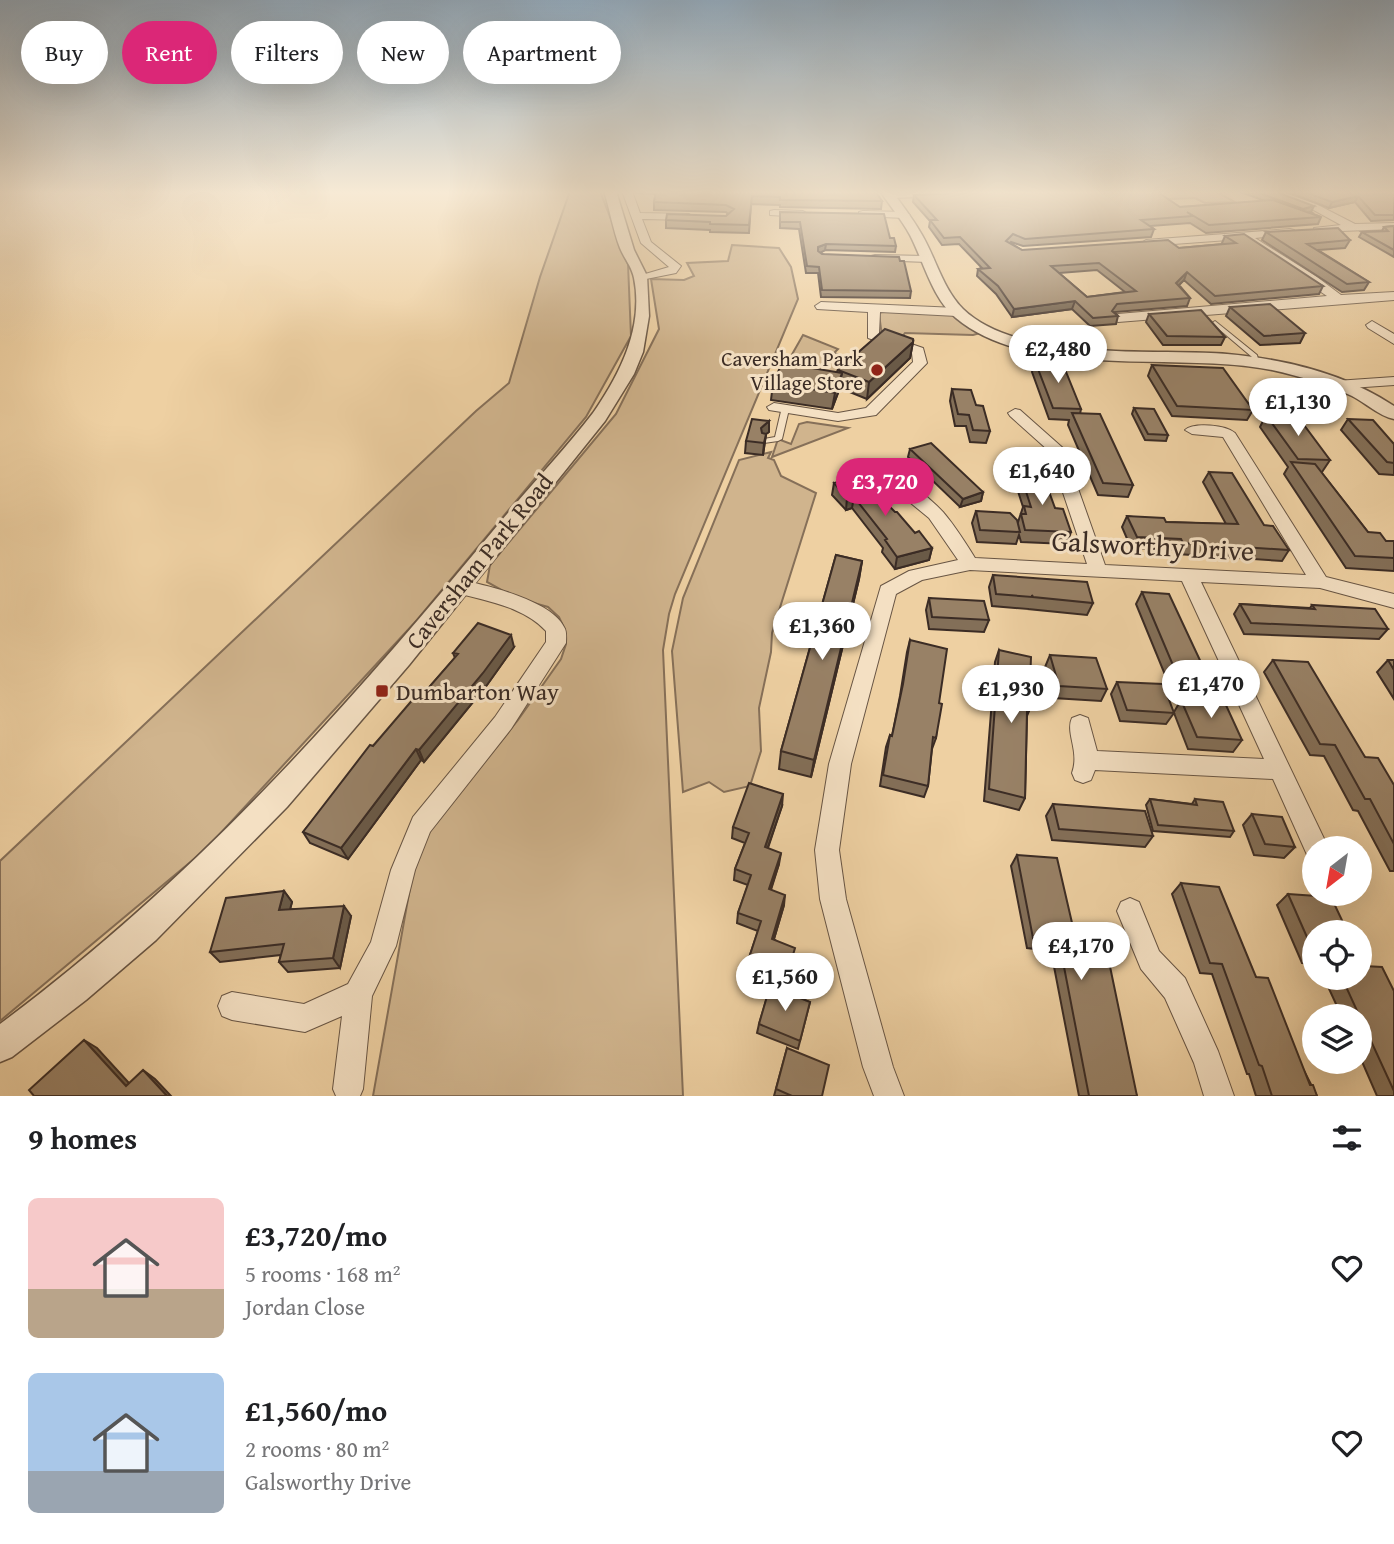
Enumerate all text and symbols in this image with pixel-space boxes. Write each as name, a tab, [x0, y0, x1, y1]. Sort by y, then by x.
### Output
chip: Buy	[21, 21, 108, 84]
chip: Rent	[122, 21, 217, 84]
chip: Filters	[231, 21, 343, 84]
chip: New	[357, 21, 449, 84]
chip: Apartment	[463, 21, 621, 84]
pin: £2,480	[1001, 326, 1115, 385]
text: £2,480	[1025, 331, 1091, 364]
place label: Caversham Park Village Store	[721, 343, 863, 398]
marker: Caversham Park Village Store	[869, 362, 885, 378]
pin: £1,130	[1241, 378, 1355, 438]
text: £1,130	[1265, 384, 1331, 417]
pin: £1,640	[985, 448, 1099, 507]
text: £1,640	[1009, 453, 1075, 486]
pin: £3,720	[828, 458, 942, 518]
text: £3,720	[852, 464, 918, 497]
street label: Caversham Park Road	[397, 465, 561, 657]
street label: Galsworthy Drive	[1051, 519, 1255, 571]
pin: £1,360	[765, 602, 879, 662]
text: £1,360	[789, 608, 855, 641]
pin: £1,470	[1154, 660, 1268, 720]
pin: £1,930	[954, 666, 1068, 725]
text: £1,470	[1178, 666, 1244, 699]
text: £1,930	[978, 671, 1044, 704]
place label: Dumbarton Way	[396, 674, 559, 709]
marker: Dumbarton Way	[374, 683, 390, 699]
north arrow	[1302, 836, 1372, 906]
map controls	[1302, 836, 1372, 1074]
button: locate	[1302, 920, 1372, 990]
pin: £4,170	[1024, 922, 1138, 982]
text: £4,170	[1048, 928, 1114, 961]
pin: £1,560	[728, 954, 842, 1013]
text: £1,560	[752, 959, 818, 992]
button: layers	[1302, 1004, 1372, 1074]
text: 9 homes	[28, 1116, 137, 1160]
icon: filters	[1328, 1119, 1366, 1157]
text: £3,720/mo	[245, 1213, 387, 1257]
icon: home	[84, 1226, 168, 1310]
icon: heart	[1328, 1249, 1366, 1287]
text: 5 rooms · 168 m²	[245, 1257, 400, 1290]
text: Jordan Close	[245, 1290, 365, 1323]
text: £1,560/mo	[245, 1388, 387, 1432]
icon: home	[84, 1401, 168, 1485]
icon: heart	[1328, 1424, 1366, 1462]
text: 2 rooms · 80 m²	[245, 1432, 389, 1465]
text: Galsworthy Drive	[245, 1465, 411, 1498]

